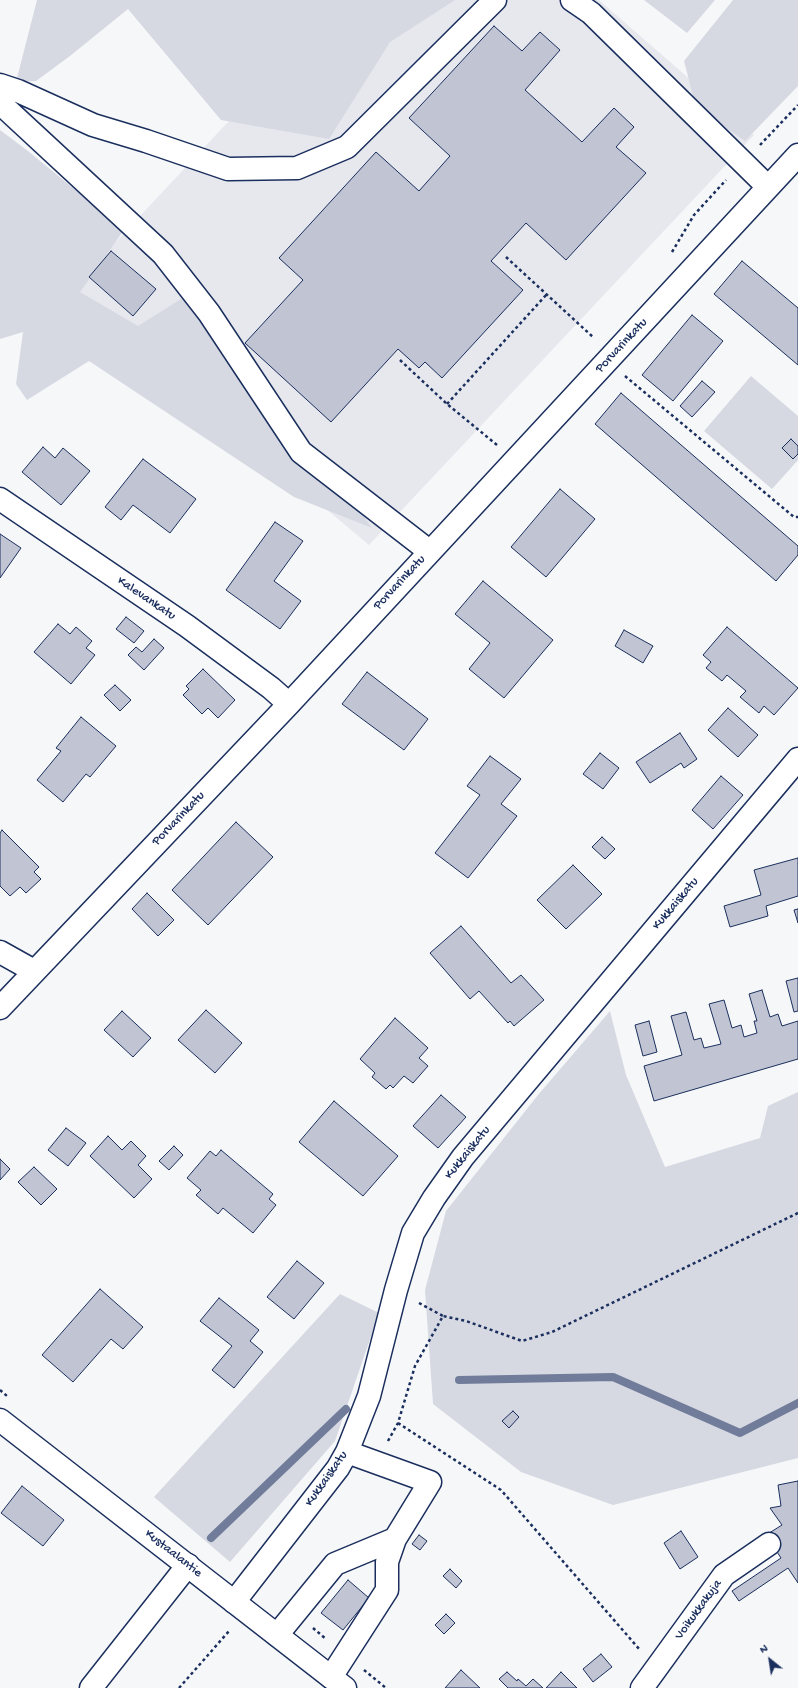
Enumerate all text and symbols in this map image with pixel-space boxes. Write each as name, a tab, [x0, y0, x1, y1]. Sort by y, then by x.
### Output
street label: Porvarinkatu	[593, 315, 651, 377]
street label: Porvarinkatu	[371, 552, 429, 614]
street label: Kalevankatu	[114, 574, 178, 624]
street label: Porvarinkatu	[149, 789, 209, 849]
street label: Kukkaiskatu	[649, 874, 703, 934]
street label: Kukkaiskatu	[442, 1123, 494, 1183]
street label: Kukkaiskatu	[302, 1448, 352, 1510]
street label: Kustaalantie	[141, 1527, 205, 1581]
street label: Voikukkakuja	[672, 1577, 726, 1643]
north arrow	[750, 1640, 790, 1680]
text: N	[758, 1643, 770, 1657]

